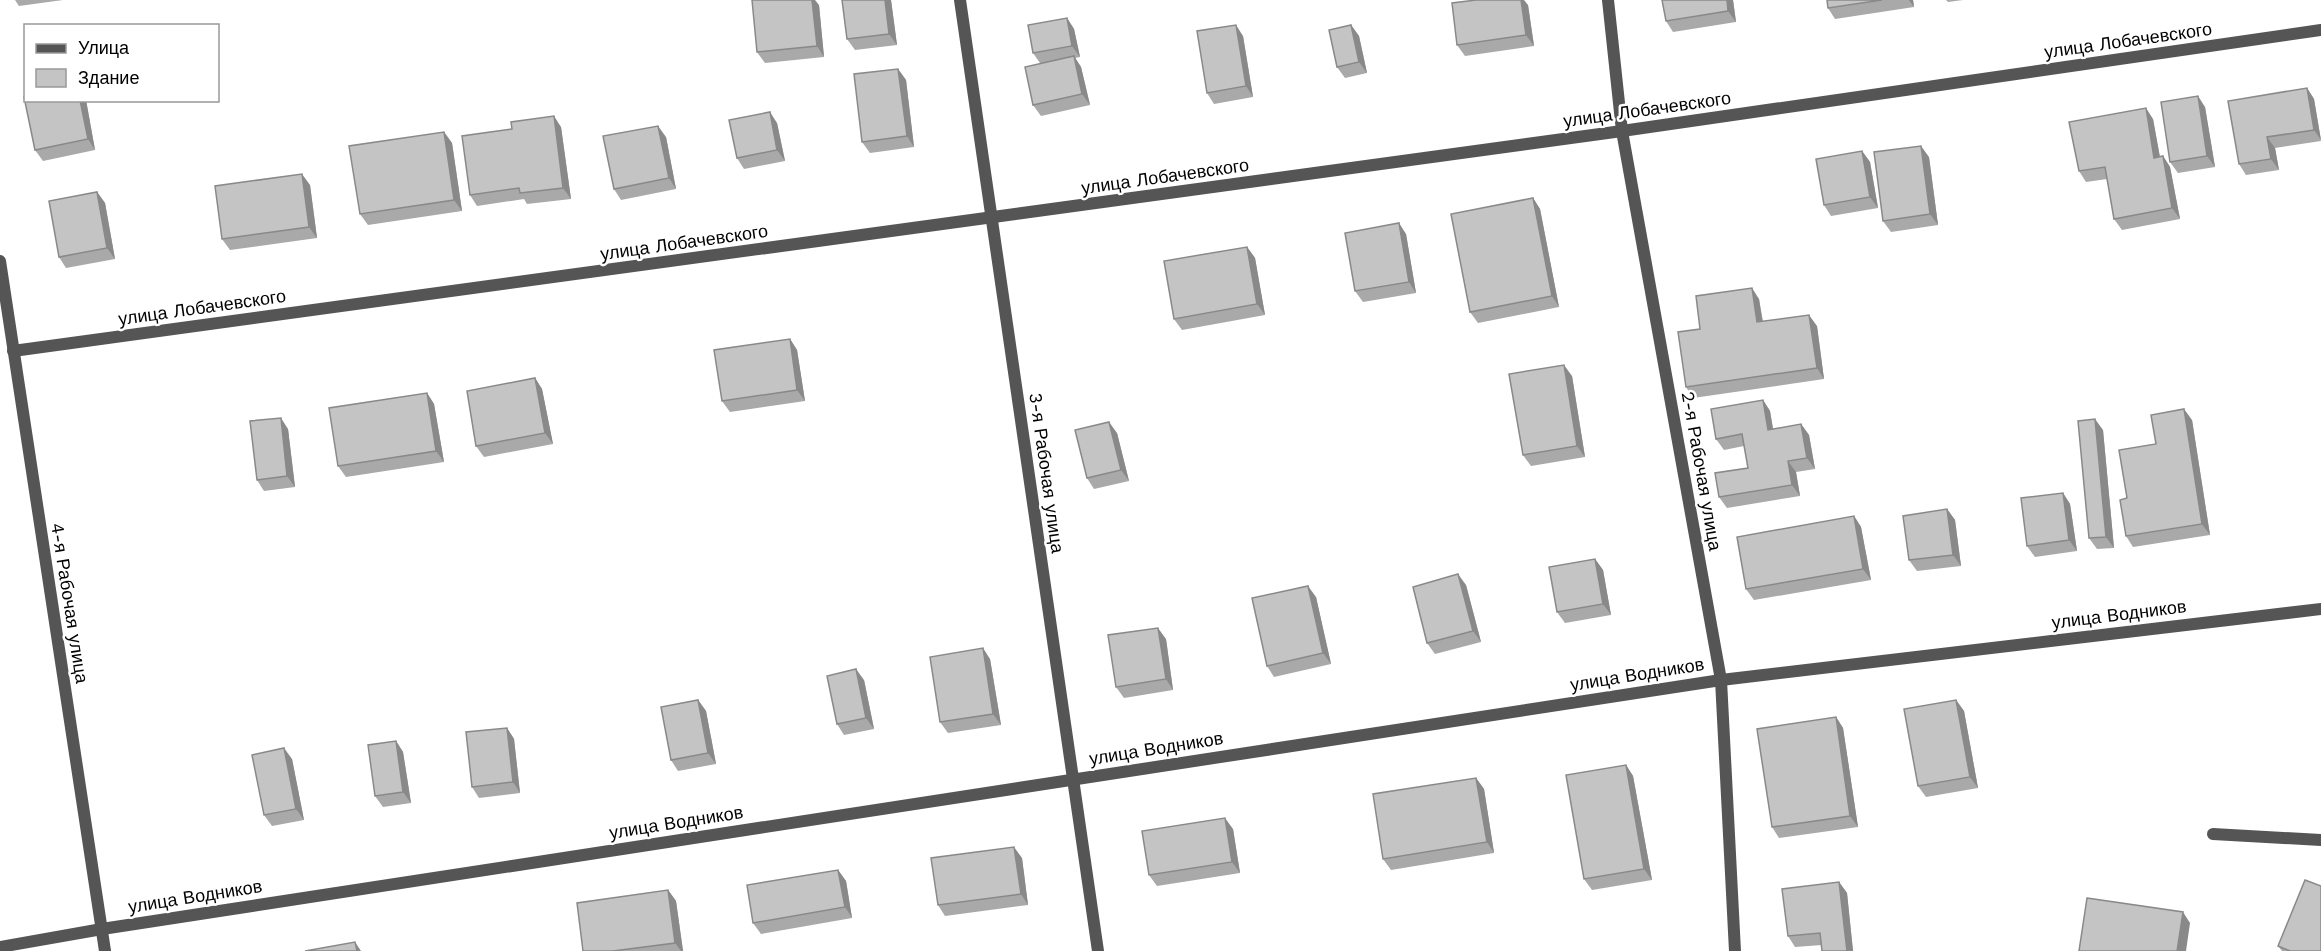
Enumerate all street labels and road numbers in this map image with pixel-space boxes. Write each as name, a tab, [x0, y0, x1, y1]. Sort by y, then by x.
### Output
street label: улица Лобачевского	[2043, 18, 2213, 62]
street label: улица Лобачевского	[1562, 87, 1732, 131]
street label: улица Лобачевского	[1080, 154, 1250, 198]
street label: улица Лобачевского	[599, 220, 769, 264]
street label: улица Лобачевского	[117, 285, 287, 329]
street label: 2-я Рабочая улица	[1678, 390, 1727, 553]
street label: 3-я Рабочая улица	[1025, 391, 1069, 555]
street label: 4-я Рабочая улица	[47, 521, 93, 686]
street label: улица Водников	[2051, 595, 2187, 633]
street label: улица Водников	[1568, 653, 1706, 695]
street label: улица Водников	[1087, 727, 1225, 769]
street label: улица Водников	[607, 801, 745, 843]
street label: улица Водников	[126, 875, 264, 917]

